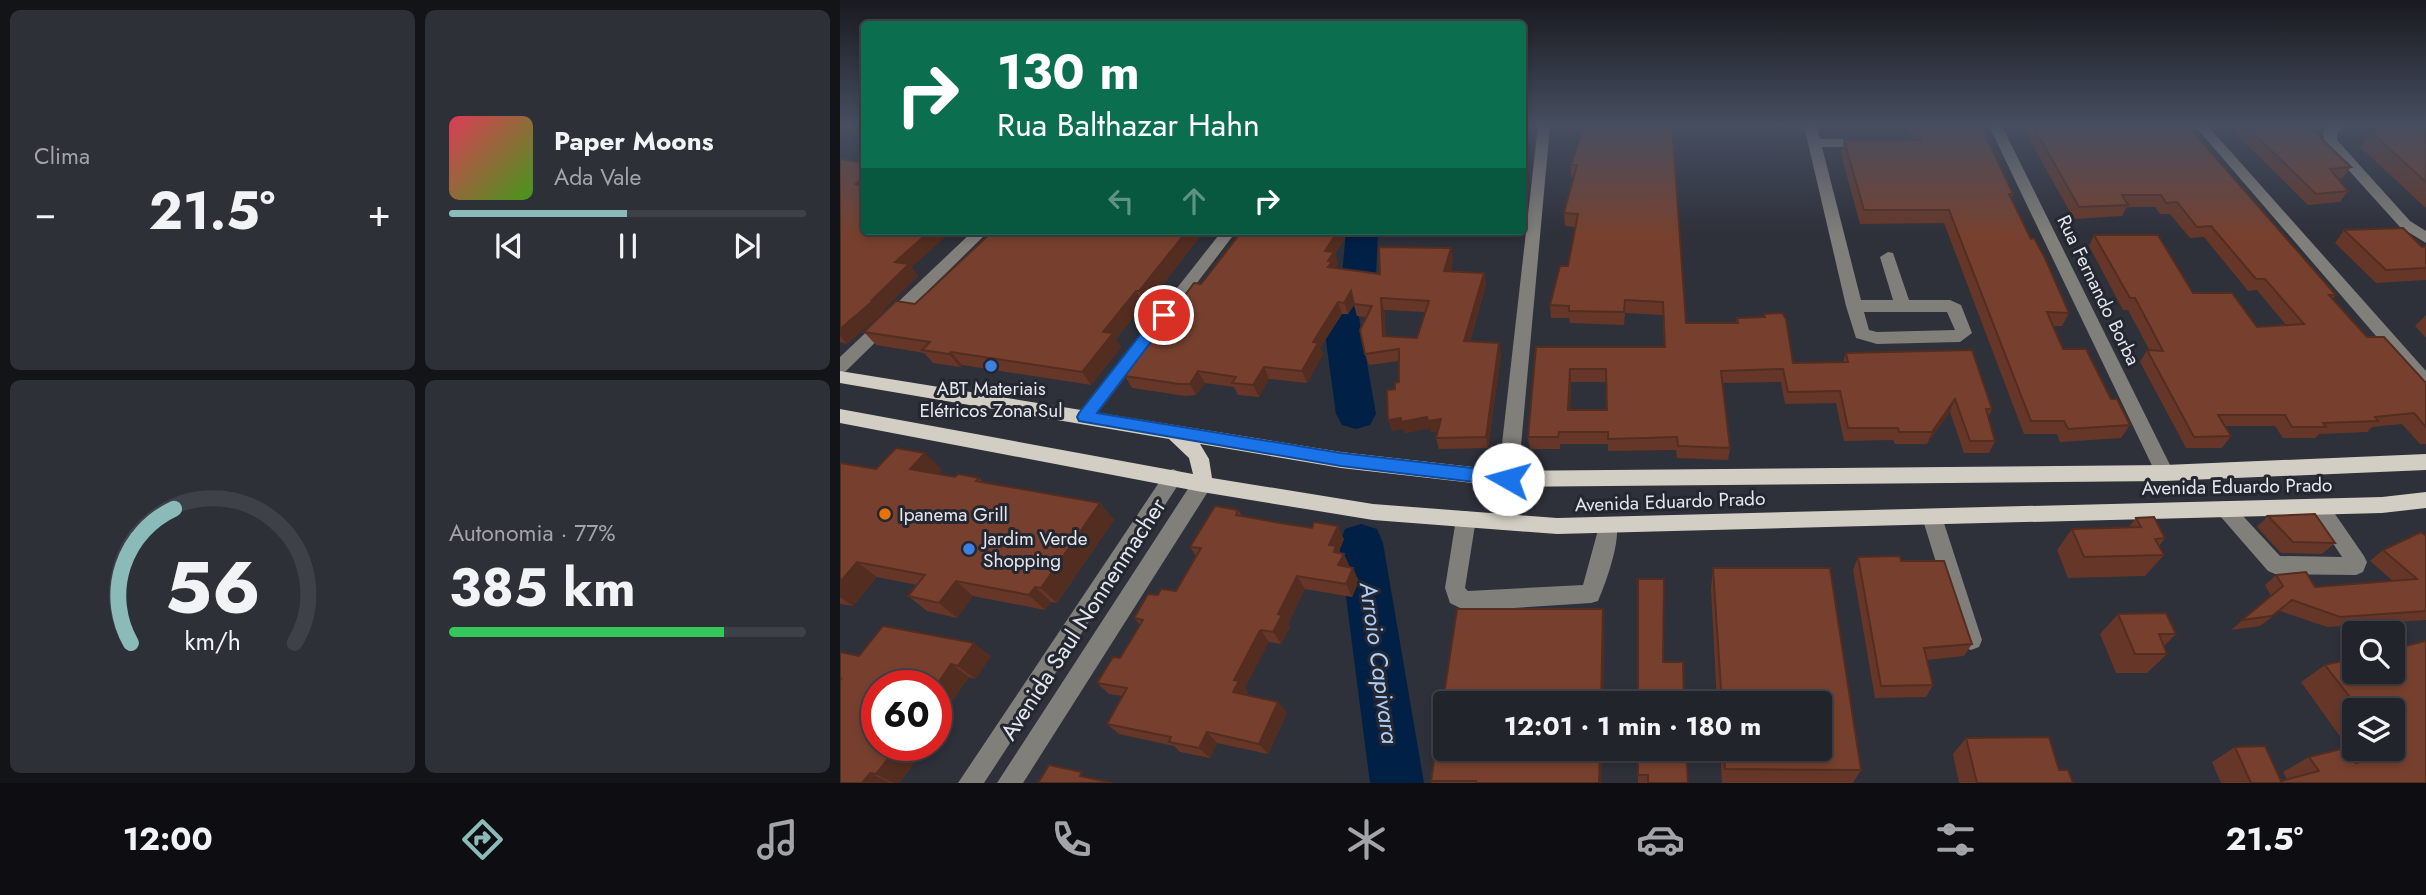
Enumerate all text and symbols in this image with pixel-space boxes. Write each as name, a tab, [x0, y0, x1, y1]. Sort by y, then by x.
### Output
text: 130 m	[997, 37, 1140, 107]
icon: right	[882, 49, 973, 140]
text: Rua Balthazar Hahn	[997, 102, 1260, 148]
text: Paper Moons	[554, 122, 714, 160]
text: Clima	[34, 139, 90, 173]
text: Ada Vale	[554, 160, 641, 194]
text: 21.5°	[149, 173, 275, 249]
icon: left	[1102, 182, 1140, 220]
icon: ahead	[1175, 182, 1213, 220]
icon: right	[1248, 182, 1286, 220]
text: −	[34, 185, 56, 240]
text: +	[368, 185, 391, 240]
street label: Rua Fernando Borba	[2050, 211, 2147, 370]
icon: previous	[490, 227, 528, 265]
icon: pause	[609, 227, 647, 265]
icon: next	[728, 227, 766, 265]
pin	[1134, 285, 1194, 345]
icon: arrive	[1145, 296, 1183, 334]
marker: ABT Materiais Elétricos Zona Sul	[983, 358, 999, 374]
place label: ABT Materiais Elétricos Zona Sul	[919, 375, 1063, 424]
position arrow	[1471, 442, 1545, 516]
street label: Avenida Eduardo Prado	[2141, 471, 2333, 502]
street label: Avenida Eduardo Prado	[1574, 485, 1766, 518]
street label: Avenida Saul Nonnenmacher	[992, 491, 1174, 747]
place label: Ipanema Grill	[899, 501, 1008, 528]
marker: Ipanema Grill	[877, 506, 893, 522]
text: Autonomia · 77%	[449, 516, 616, 550]
place label: Jardim Verde Shopping	[980, 525, 1088, 574]
text: 56	[165, 535, 260, 640]
marker: Jardim Verde Shopping	[961, 541, 977, 557]
text: 385 km	[449, 550, 636, 626]
water label: Arroio Capivara	[1351, 579, 1408, 746]
map controls	[2342, 621, 2405, 761]
button: search	[2342, 621, 2405, 684]
text: km/h	[184, 622, 241, 658]
speed limit sign: 60	[861, 670, 952, 761]
button: layers	[2342, 698, 2405, 761]
text: 12:01 · 1 min · 180 m	[1504, 707, 1761, 745]
icon: directions	[458, 815, 507, 864]
icon: music	[753, 815, 802, 864]
icon: phone	[1047, 815, 1096, 864]
icon: climate	[1342, 815, 1391, 864]
icon: car	[1636, 815, 1685, 864]
icon: filters	[1931, 815, 1980, 864]
text: 12:00	[123, 816, 213, 862]
text: 21.5°	[2225, 816, 2303, 862]

